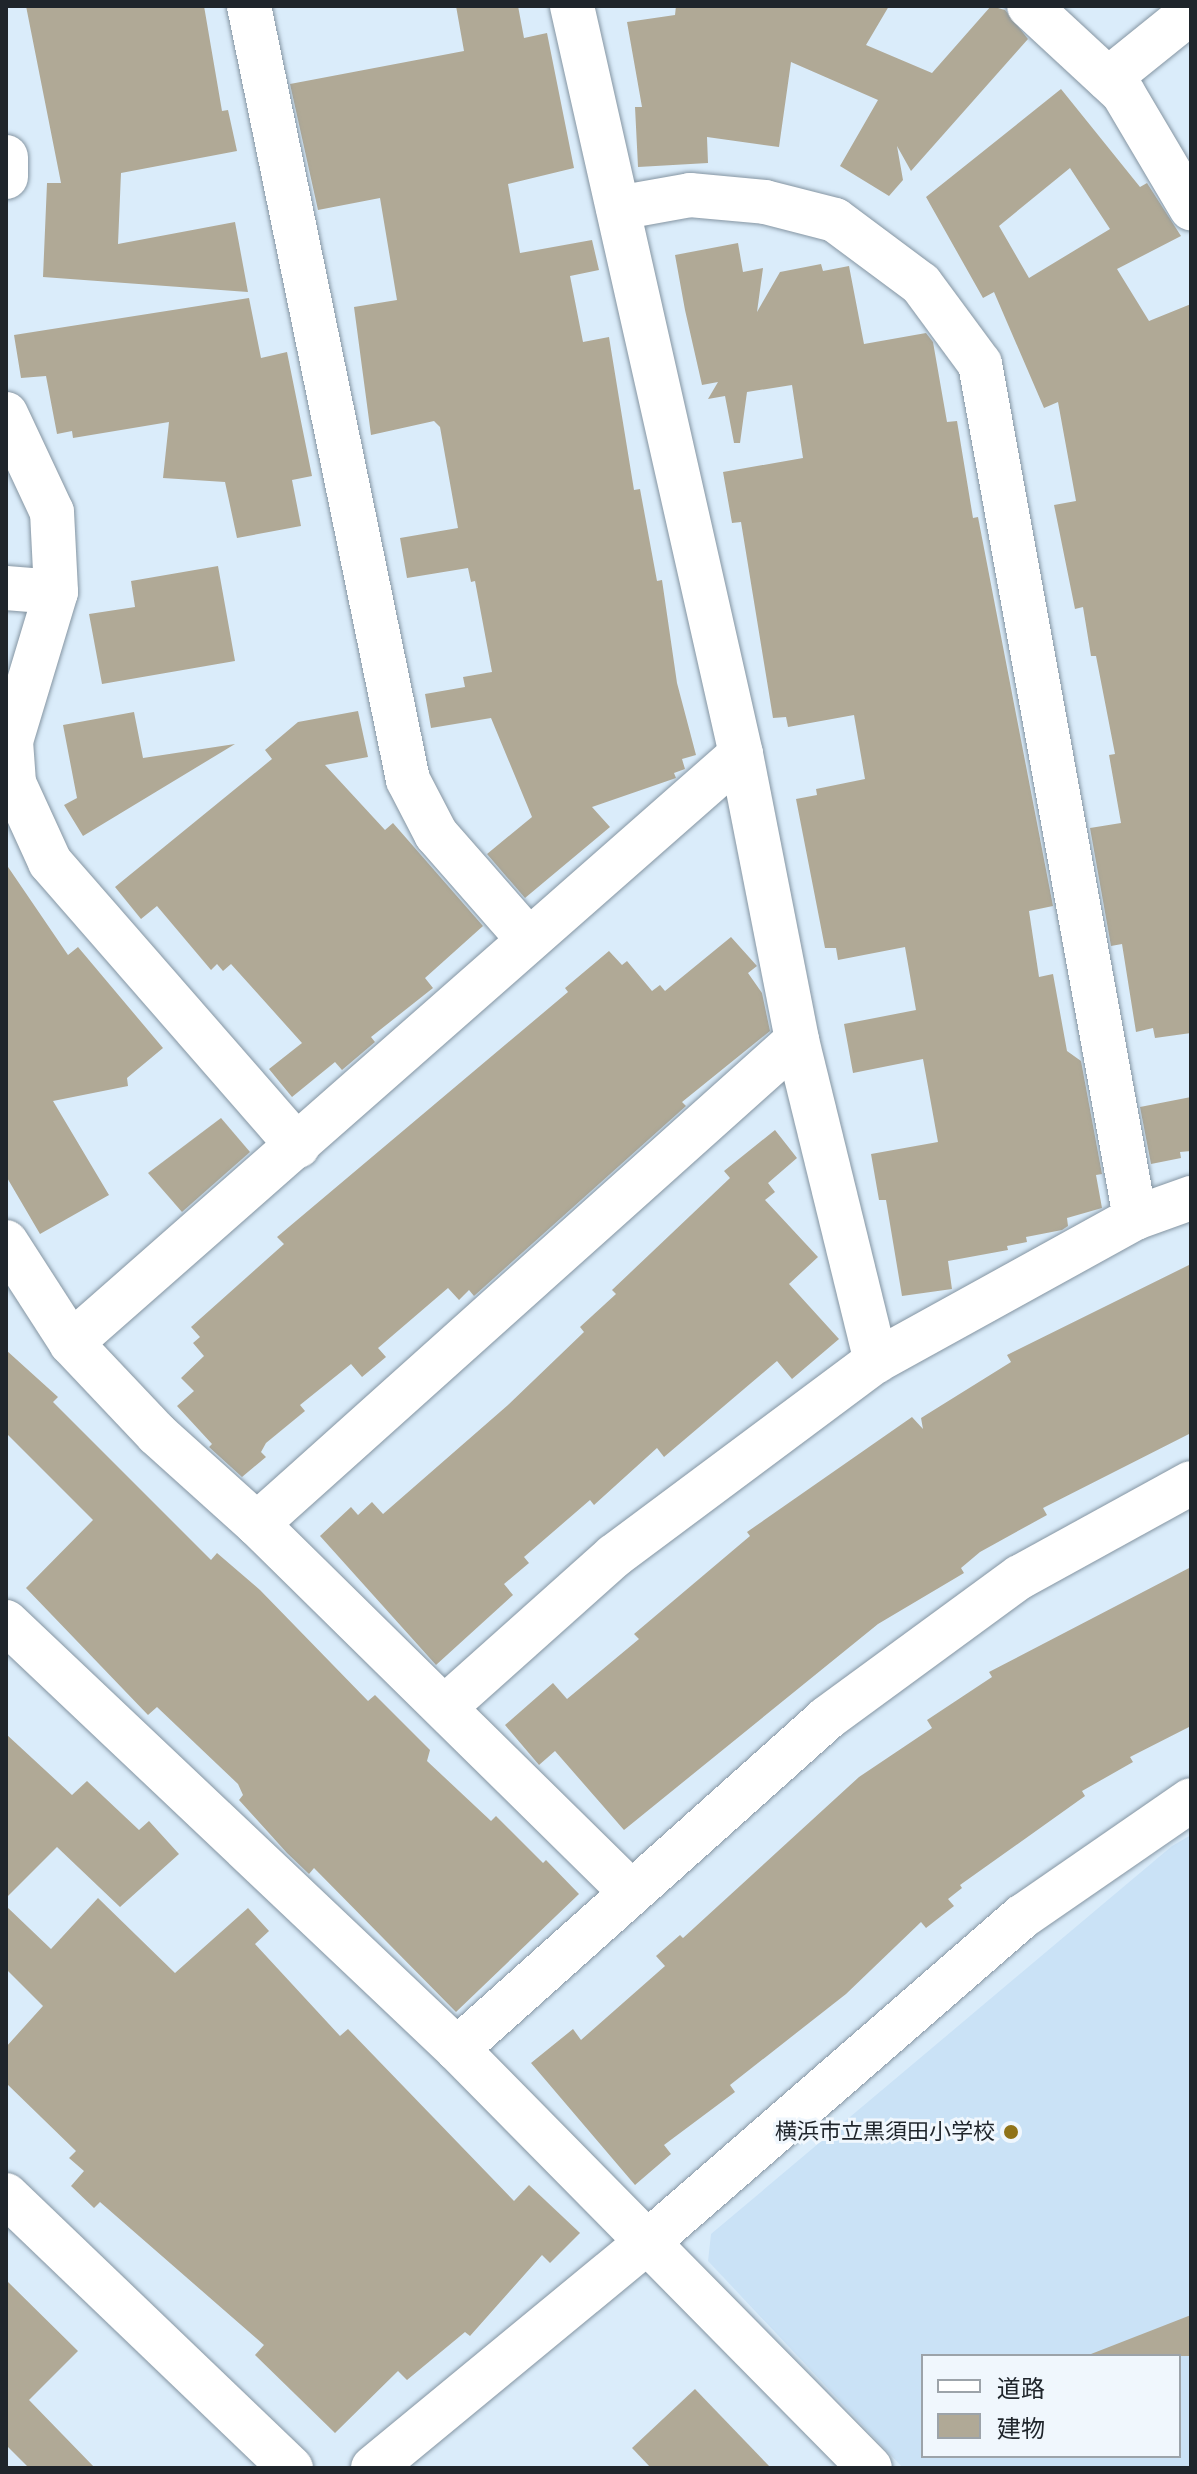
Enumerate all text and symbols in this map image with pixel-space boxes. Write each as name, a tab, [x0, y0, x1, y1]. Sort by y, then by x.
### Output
place label: 横浜市立黒須田小学校	[775, 2119, 995, 2145]
marker: 横浜市立黒須田小学校	[1002, 2123, 1020, 2141]
legend	[921, 2354, 1181, 2458]
text: 道路	[997, 2373, 1045, 2403]
text: 建物	[997, 2413, 1045, 2443]

